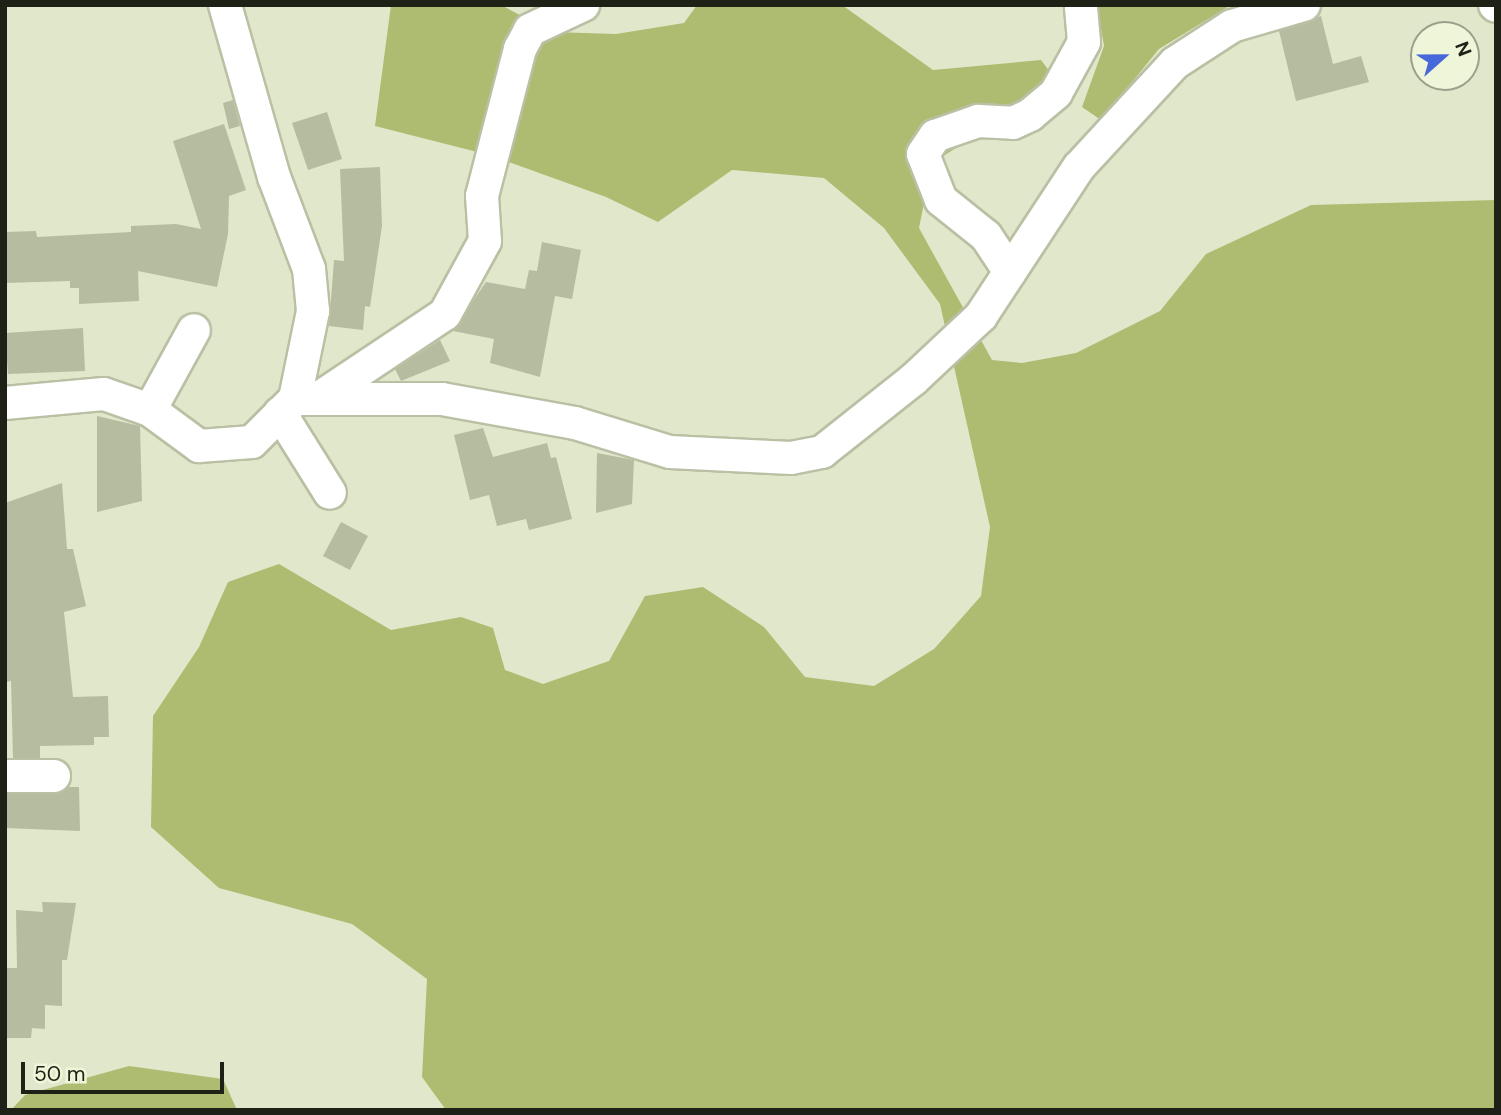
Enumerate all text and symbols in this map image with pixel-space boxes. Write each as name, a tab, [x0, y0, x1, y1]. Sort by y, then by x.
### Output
north arrow	[1410, 21, 1480, 91]
text: N	[1449, 38, 1477, 60]
scale bar	[24, 1048, 228, 1092]
text: 50 m	[34, 1060, 85, 1088]

